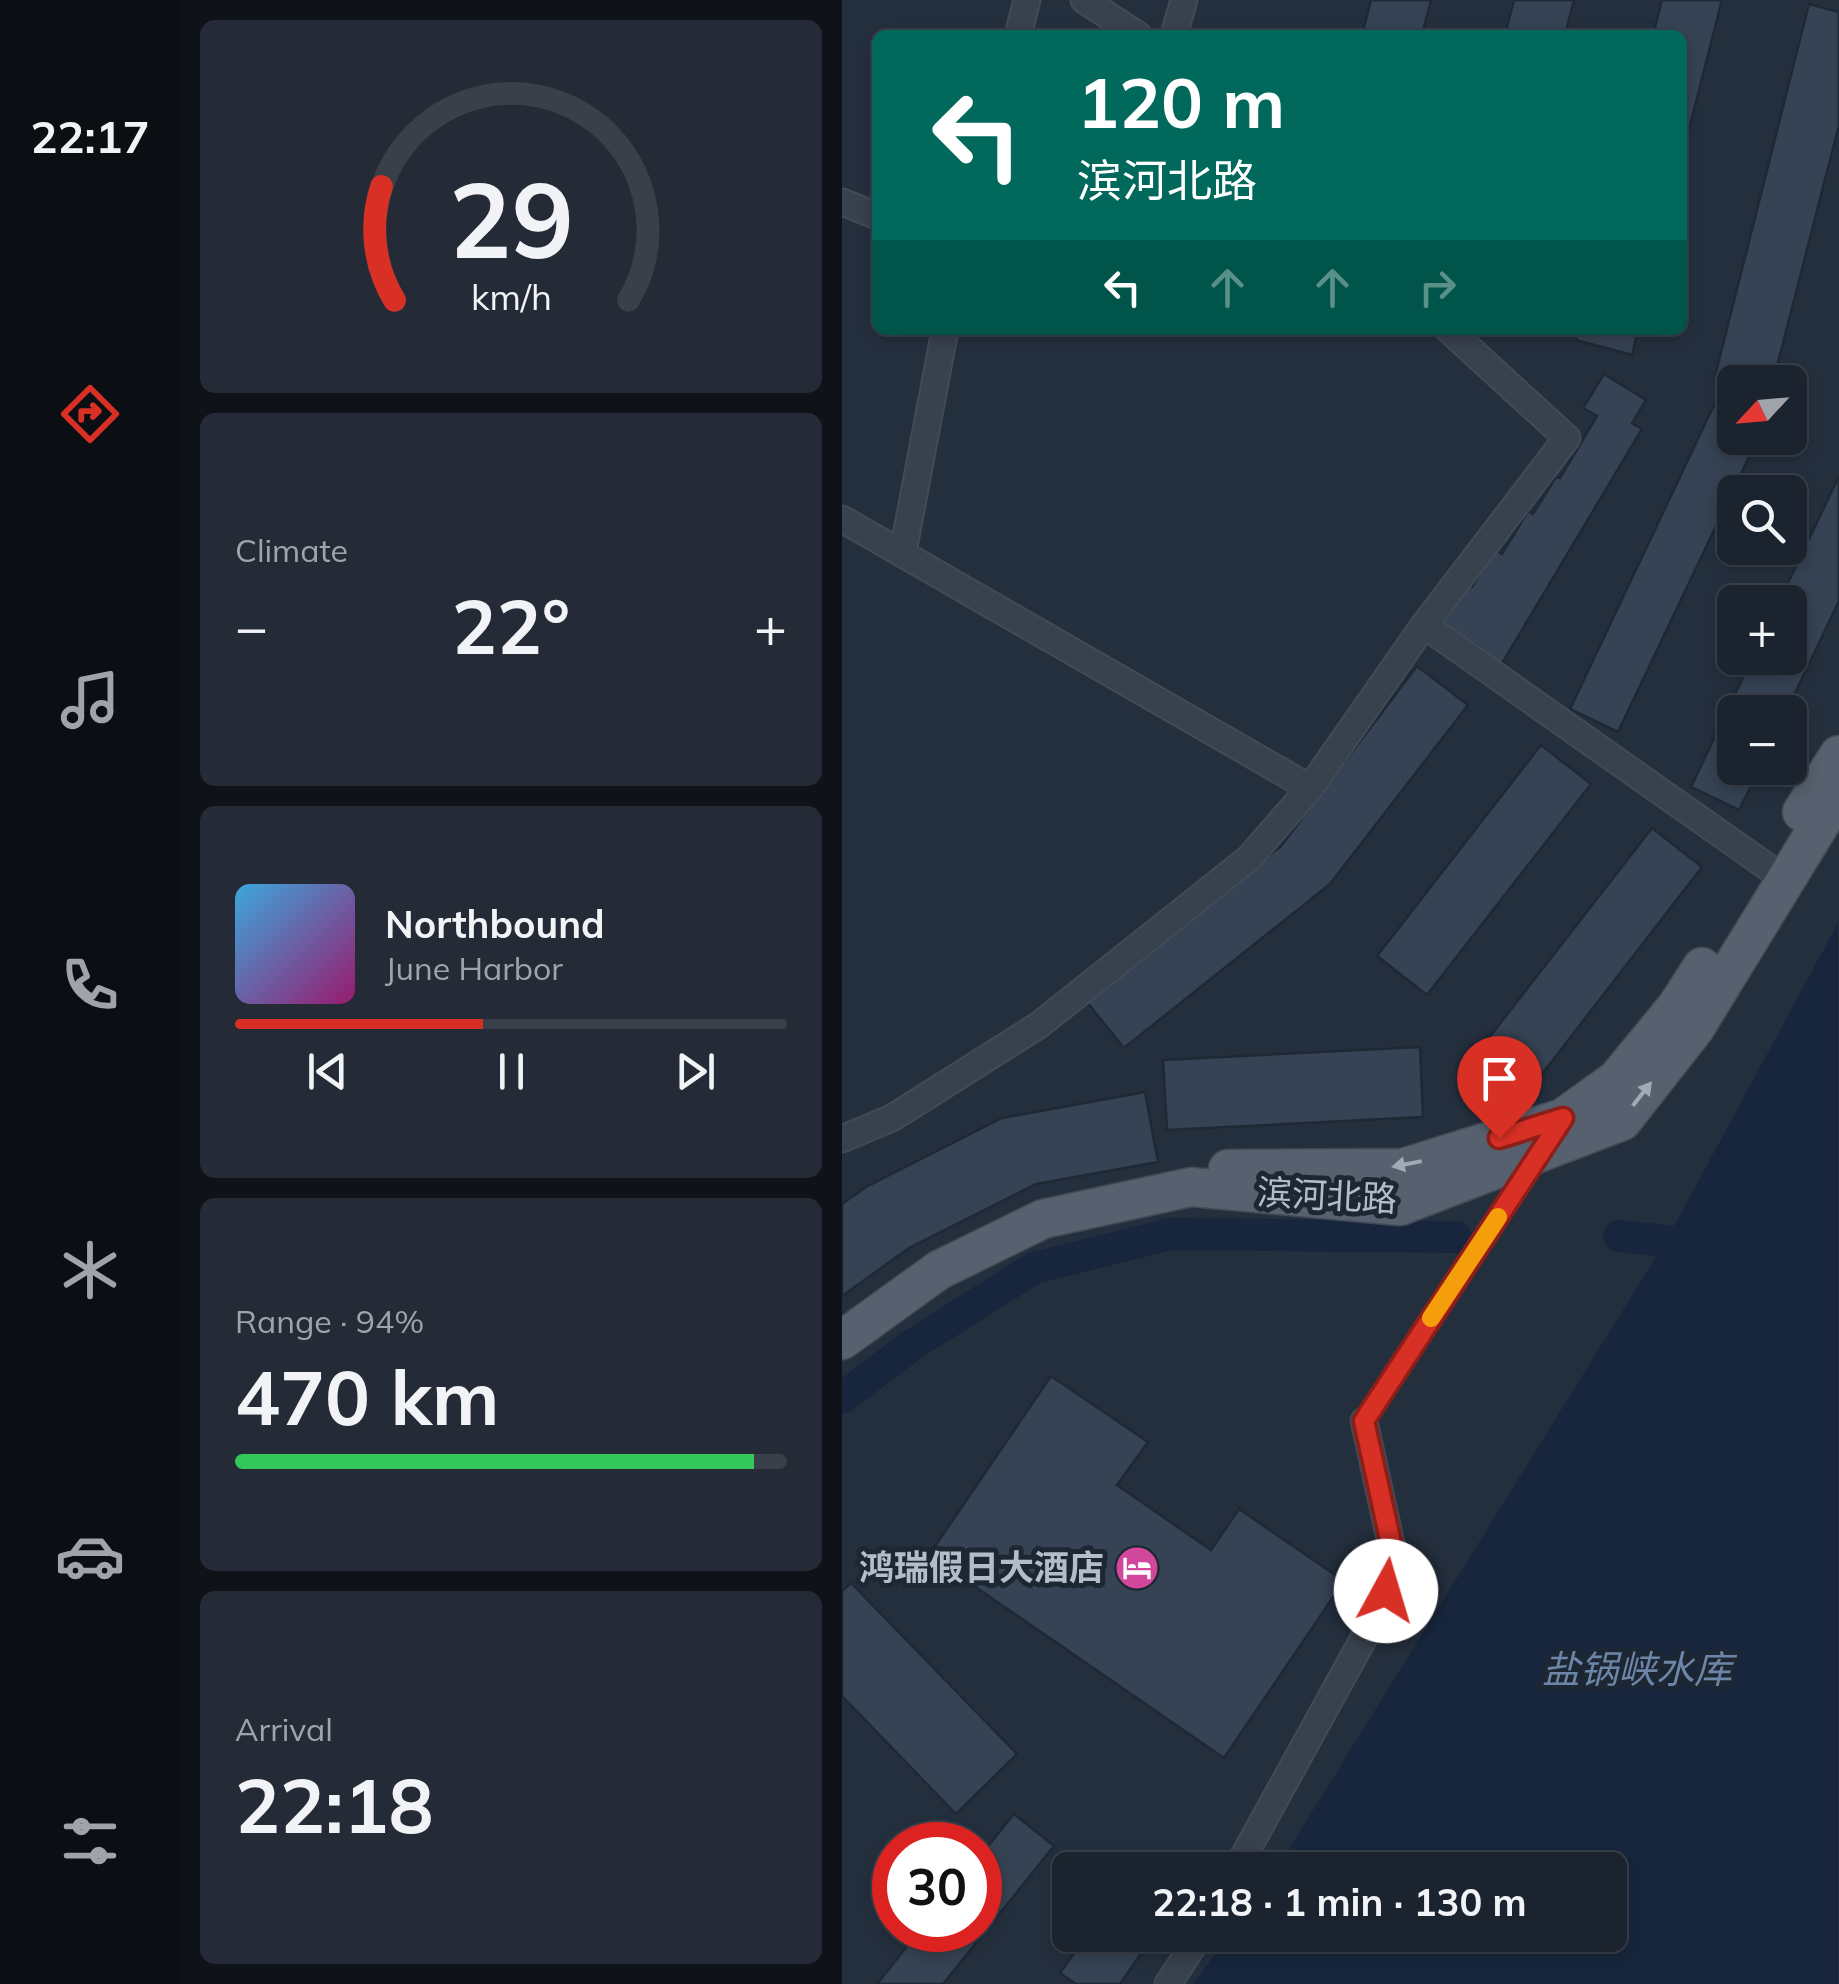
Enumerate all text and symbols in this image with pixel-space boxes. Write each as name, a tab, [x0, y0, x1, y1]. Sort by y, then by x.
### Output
text: 120 m	[1077, 58, 1285, 146]
icon: left	[912, 70, 1042, 200]
text: 22:17	[30, 108, 150, 164]
text: 滨河北路	[1077, 152, 1257, 208]
text: 29	[449, 153, 573, 284]
icon: left	[1095, 260, 1150, 315]
icon: ahead	[1200, 260, 1255, 315]
icon: ahead	[1305, 260, 1360, 315]
icon: right	[1410, 260, 1465, 315]
text: km/h	[471, 274, 551, 319]
north arrow	[1717, 365, 1807, 455]
map controls	[1717, 365, 1807, 785]
icon: directions	[55, 379, 125, 449]
button: search	[1717, 475, 1807, 565]
text: Climate	[235, 530, 348, 570]
text: 22°	[452, 579, 570, 673]
button: +	[1717, 585, 1807, 675]
text: −	[235, 592, 268, 661]
text: +	[754, 592, 787, 661]
icon: music	[55, 665, 125, 735]
button: −	[1717, 695, 1807, 785]
text: Northbound	[385, 900, 605, 948]
text: June Harbor	[385, 948, 563, 988]
icon: phone	[55, 950, 125, 1020]
pin	[1457, 1036, 1542, 1139]
icon: previous	[300, 1044, 355, 1099]
icon: pause	[484, 1044, 539, 1099]
icon: next	[668, 1044, 723, 1099]
icon: arrive	[1472, 1051, 1527, 1106]
one-way arrow	[1632, 1082, 1653, 1108]
one-way arrow	[1391, 1157, 1422, 1173]
street label: 滨河北路	[1256, 1169, 1398, 1221]
icon: climate	[55, 1235, 125, 1305]
text: Range · 94%	[235, 1301, 424, 1341]
text: 470 km	[235, 1350, 499, 1444]
icon: car	[55, 1521, 125, 1591]
position arrow	[1334, 1539, 1438, 1643]
place label: 鸿瑞假日大酒店	[859, 1545, 1104, 1589]
hotel icon: 鸿瑞假日大酒店	[1114, 1545, 1160, 1591]
water label: 盐锅峡水库	[1542, 1645, 1738, 1693]
text: Arrival	[235, 1709, 333, 1749]
text: 22:18	[235, 1758, 434, 1852]
icon: filters	[55, 1806, 125, 1876]
speed limit sign: 30	[872, 1822, 1002, 1952]
text: 22:18 · 1 min · 130 m	[1152, 1878, 1527, 1926]

